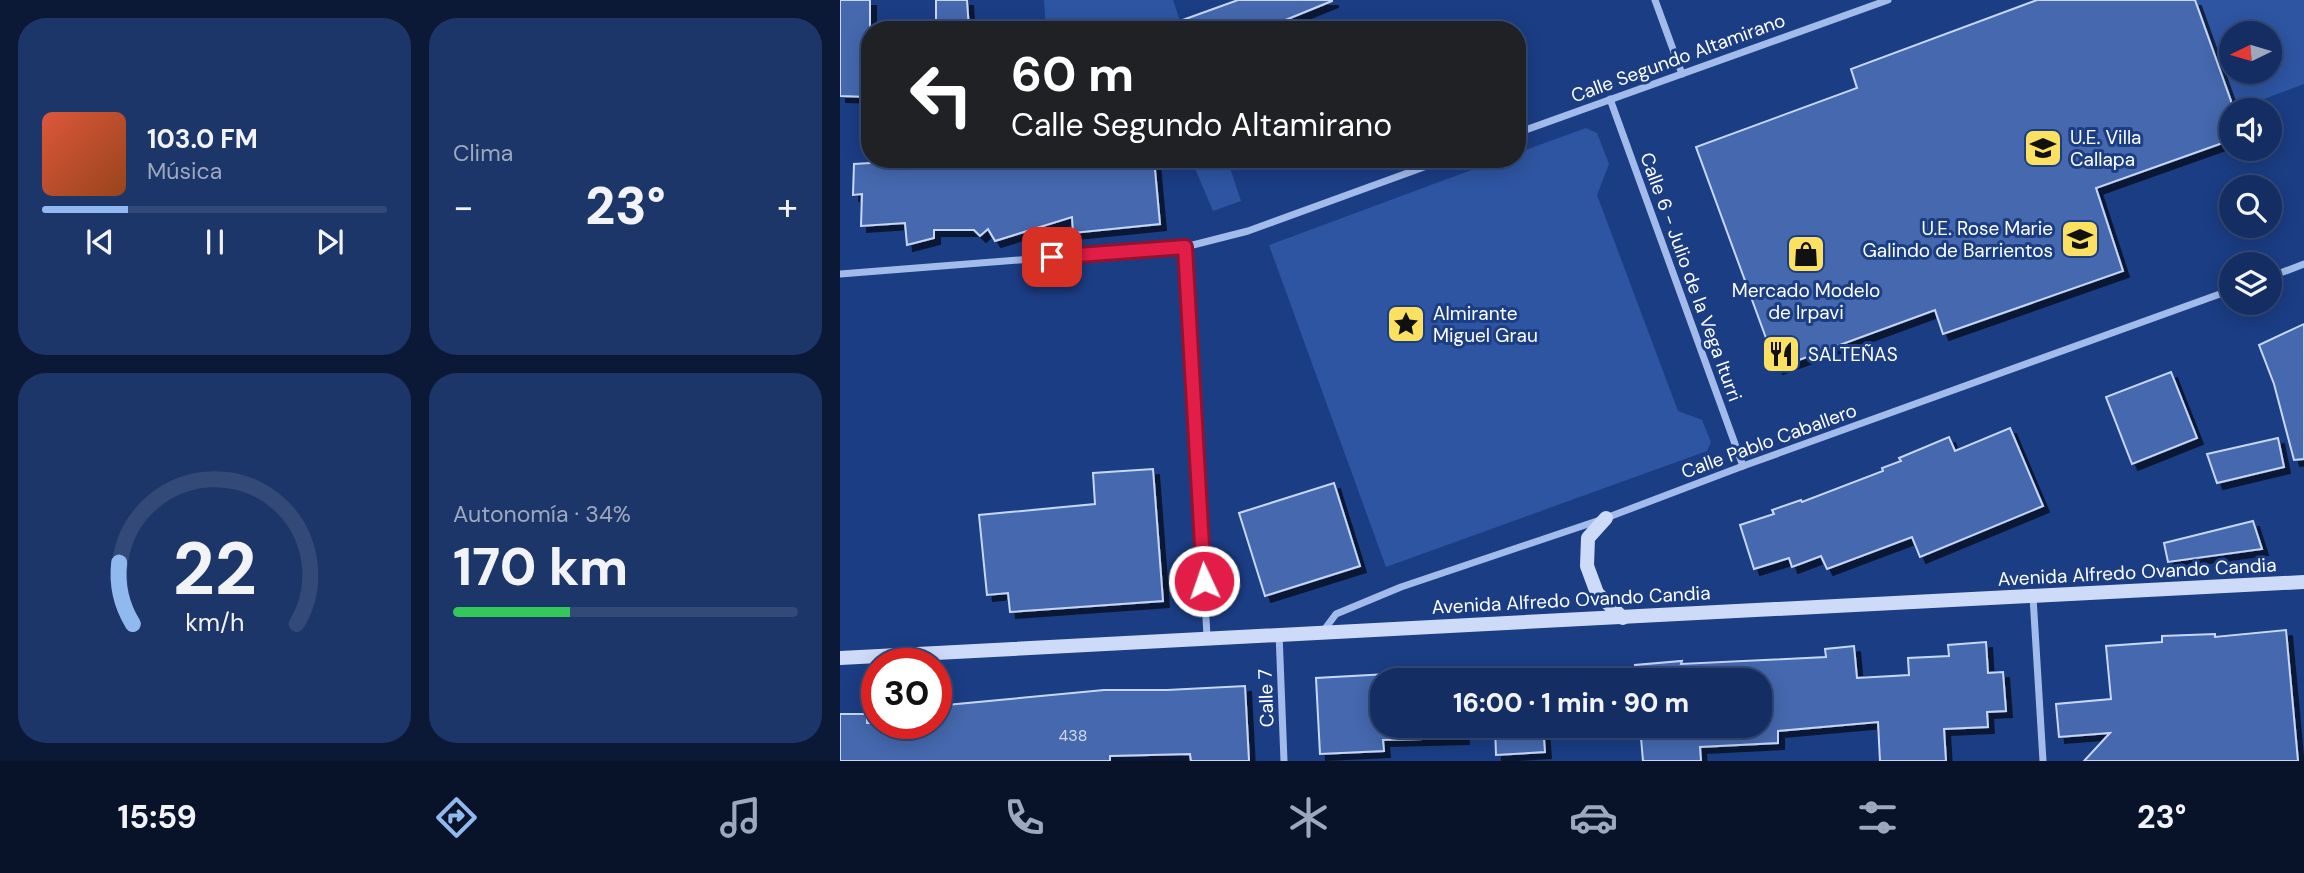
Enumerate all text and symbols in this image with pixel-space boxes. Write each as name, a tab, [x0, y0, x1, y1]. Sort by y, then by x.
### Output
street label: Calle Segundo Altamirano	[1567, 8, 1789, 108]
north arrow	[2219, 21, 2282, 84]
map controls	[2219, 21, 2282, 315]
text: 60 m	[1011, 42, 1134, 106]
icon: left	[896, 49, 987, 140]
button: sound	[2219, 98, 2282, 161]
text: Calle Segundo Altamirano	[1011, 104, 1392, 146]
text: 103.0 FM	[147, 122, 258, 156]
place label: U.E. Villa Callapa	[2070, 125, 2141, 172]
school or university icon: U.E. Villa Callapa	[2022, 127, 2064, 169]
text: Clima	[453, 138, 513, 168]
street label: Calle 6 - Julio de la Vega Iturri	[1634, 149, 1748, 405]
text: Música	[147, 156, 222, 186]
text: 23°	[585, 172, 666, 240]
button: search	[2219, 175, 2282, 238]
text: −	[453, 182, 474, 232]
text: +	[777, 182, 798, 232]
place label: U.E. Rose Marie Galindo de Barrientos	[1862, 216, 2053, 263]
school or university icon: U.E. Rose Marie Galindo de Barrientos	[2059, 218, 2101, 260]
icon: previous	[81, 223, 119, 261]
icon: pause	[196, 223, 234, 261]
icon: next	[311, 223, 349, 261]
pin	[1022, 227, 1082, 287]
shop icon: Mercado Modelo de Irpavi	[1785, 233, 1827, 275]
icon: arrive	[1033, 238, 1071, 276]
button: layers	[2219, 252, 2282, 315]
place label: Mercado Modelo de Irpavi	[1732, 278, 1880, 325]
place label: Almirante Miguel Grau	[1433, 301, 1538, 348]
place icon: Almirante Miguel Grau	[1385, 303, 1427, 345]
restaurant icon: SALTEÑAS	[1760, 333, 1802, 375]
place label: SALTEÑAS	[1808, 342, 1898, 367]
street label: Calle Pablo Caballero	[1678, 398, 1860, 484]
text: Autonomía · 34%	[453, 499, 631, 529]
text: 22	[172, 522, 257, 617]
text: 170 km	[453, 533, 628, 601]
position arrow	[1167, 544, 1241, 618]
street label: Avenida Alfredo Ovando Candia	[1997, 552, 2277, 592]
street label: Avenida Alfredo Ovando Candia	[1431, 580, 1711, 620]
text: km/h	[185, 606, 244, 639]
speed limit sign: 30	[861, 648, 952, 739]
street label: Calle 7	[1252, 668, 1280, 728]
text: 16:00 · 1 min · 90 m	[1453, 686, 1689, 720]
house number: 438	[1059, 725, 1087, 746]
icon: directions	[432, 793, 481, 842]
icon: music	[716, 793, 765, 842]
icon: phone	[1000, 793, 1049, 842]
icon: climate	[1284, 793, 1333, 842]
icon: car	[1569, 793, 1618, 842]
icon: filters	[1853, 793, 1902, 842]
text: 15:59	[118, 796, 197, 838]
text: 23°	[2137, 796, 2186, 838]

